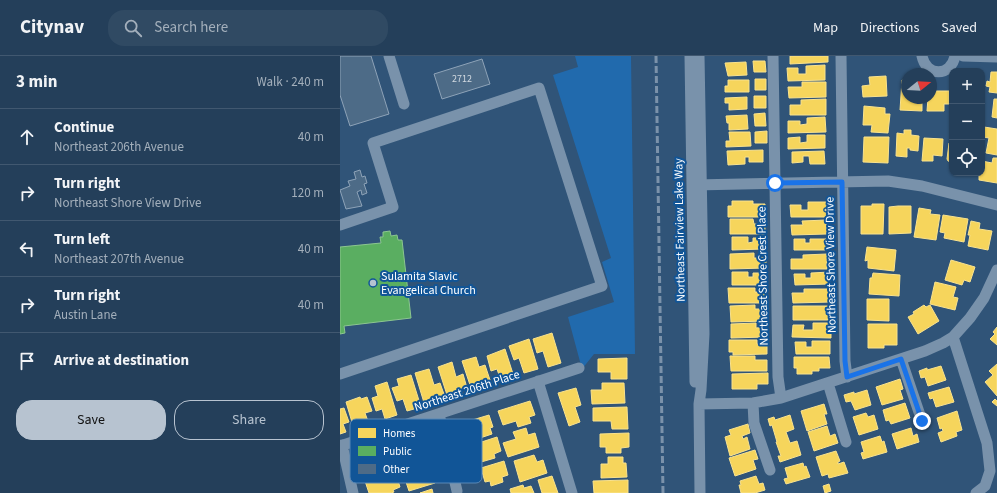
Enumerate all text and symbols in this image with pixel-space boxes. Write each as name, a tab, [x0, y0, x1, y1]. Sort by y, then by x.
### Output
search box	[108, 10, 388, 46]
text: Citynav	[20, 14, 84, 41]
icon: search	[122, 17, 144, 39]
text: Search here	[154, 17, 228, 38]
text: Map	[813, 18, 838, 38]
text: Directions	[860, 18, 919, 38]
text: Saved	[941, 18, 977, 38]
north arrow	[901, 68, 937, 104]
map controls	[949, 68, 985, 176]
button: +	[949, 68, 985, 104]
text: 3 min	[16, 70, 57, 94]
house number: 2712	[452, 72, 472, 86]
text: Walk · 240 m	[256, 73, 324, 91]
button: −	[949, 104, 985, 140]
text: Continue	[54, 117, 114, 138]
icon: ahead	[16, 126, 38, 148]
text: 40 m	[298, 128, 324, 146]
text: Northeast 206th Avenue	[54, 138, 184, 156]
button: locate	[949, 140, 985, 176]
street label: Northeast Fairview Lake Way	[670, 158, 690, 302]
text: Turn right	[54, 173, 120, 194]
route start	[766, 174, 784, 192]
icon: right	[16, 182, 38, 204]
text: 120 m	[291, 184, 324, 202]
text: Northeast Shore View Drive	[54, 194, 201, 212]
street label: Northeast Shore View Drive	[821, 197, 841, 333]
street label: Northeast Shore Crest Place	[753, 206, 773, 346]
text: Turn left	[54, 229, 110, 250]
icon: left	[16, 238, 38, 260]
text: 40 m	[298, 240, 324, 258]
text: Northeast 207th Avenue	[54, 250, 184, 268]
place label: Sulamita Slavic Evangelical Church	[381, 268, 476, 299]
marker: Sulamita Slavic Evangelical Church	[368, 278, 378, 288]
text: Turn right	[54, 285, 120, 306]
icon: right	[16, 294, 38, 316]
text: 40 m	[298, 296, 324, 314]
text: Austin Lane	[54, 306, 117, 324]
icon: arrive	[16, 350, 38, 372]
text: Arrive at destination	[54, 350, 189, 371]
street label: Northeast 206th Place	[412, 366, 522, 416]
button: Save	[16, 400, 166, 440]
button: Share	[174, 400, 324, 440]
route end	[913, 412, 931, 430]
legend	[350, 419, 482, 483]
text: Homes	[383, 426, 416, 441]
text: Public	[383, 444, 412, 459]
text: Other	[383, 462, 409, 477]

